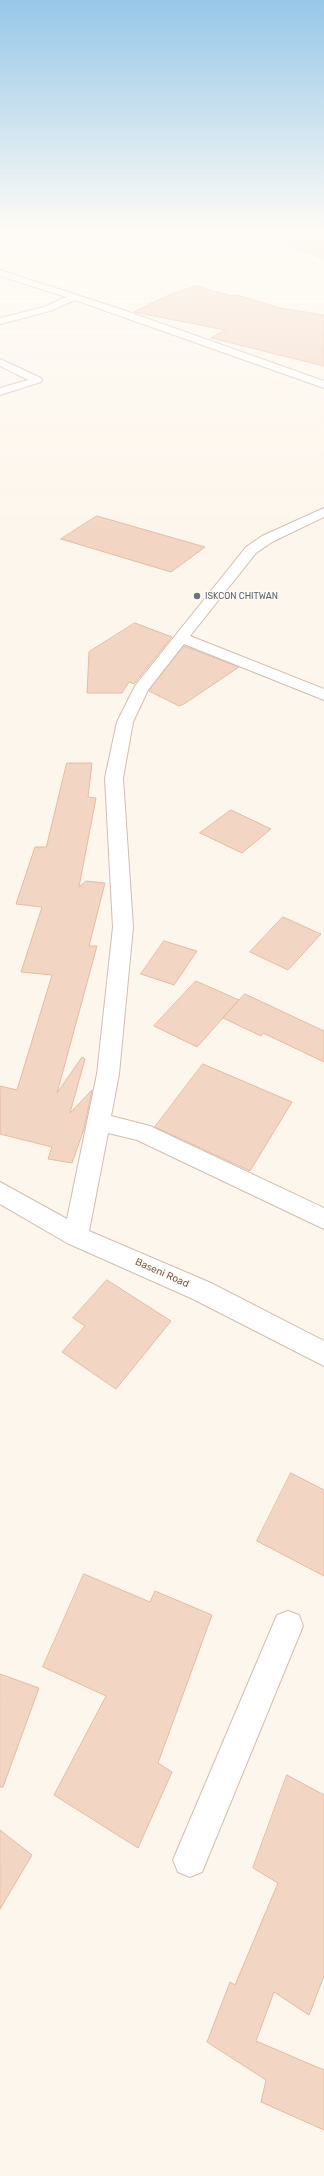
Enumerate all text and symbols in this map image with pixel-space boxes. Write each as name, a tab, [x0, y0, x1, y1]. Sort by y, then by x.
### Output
marker: ISKCON CHITWAN	[192, 591, 202, 601]
place label: ISKCON CHITWAN	[205, 591, 278, 601]
street label: Baseni Road	[133, 1256, 191, 1290]

